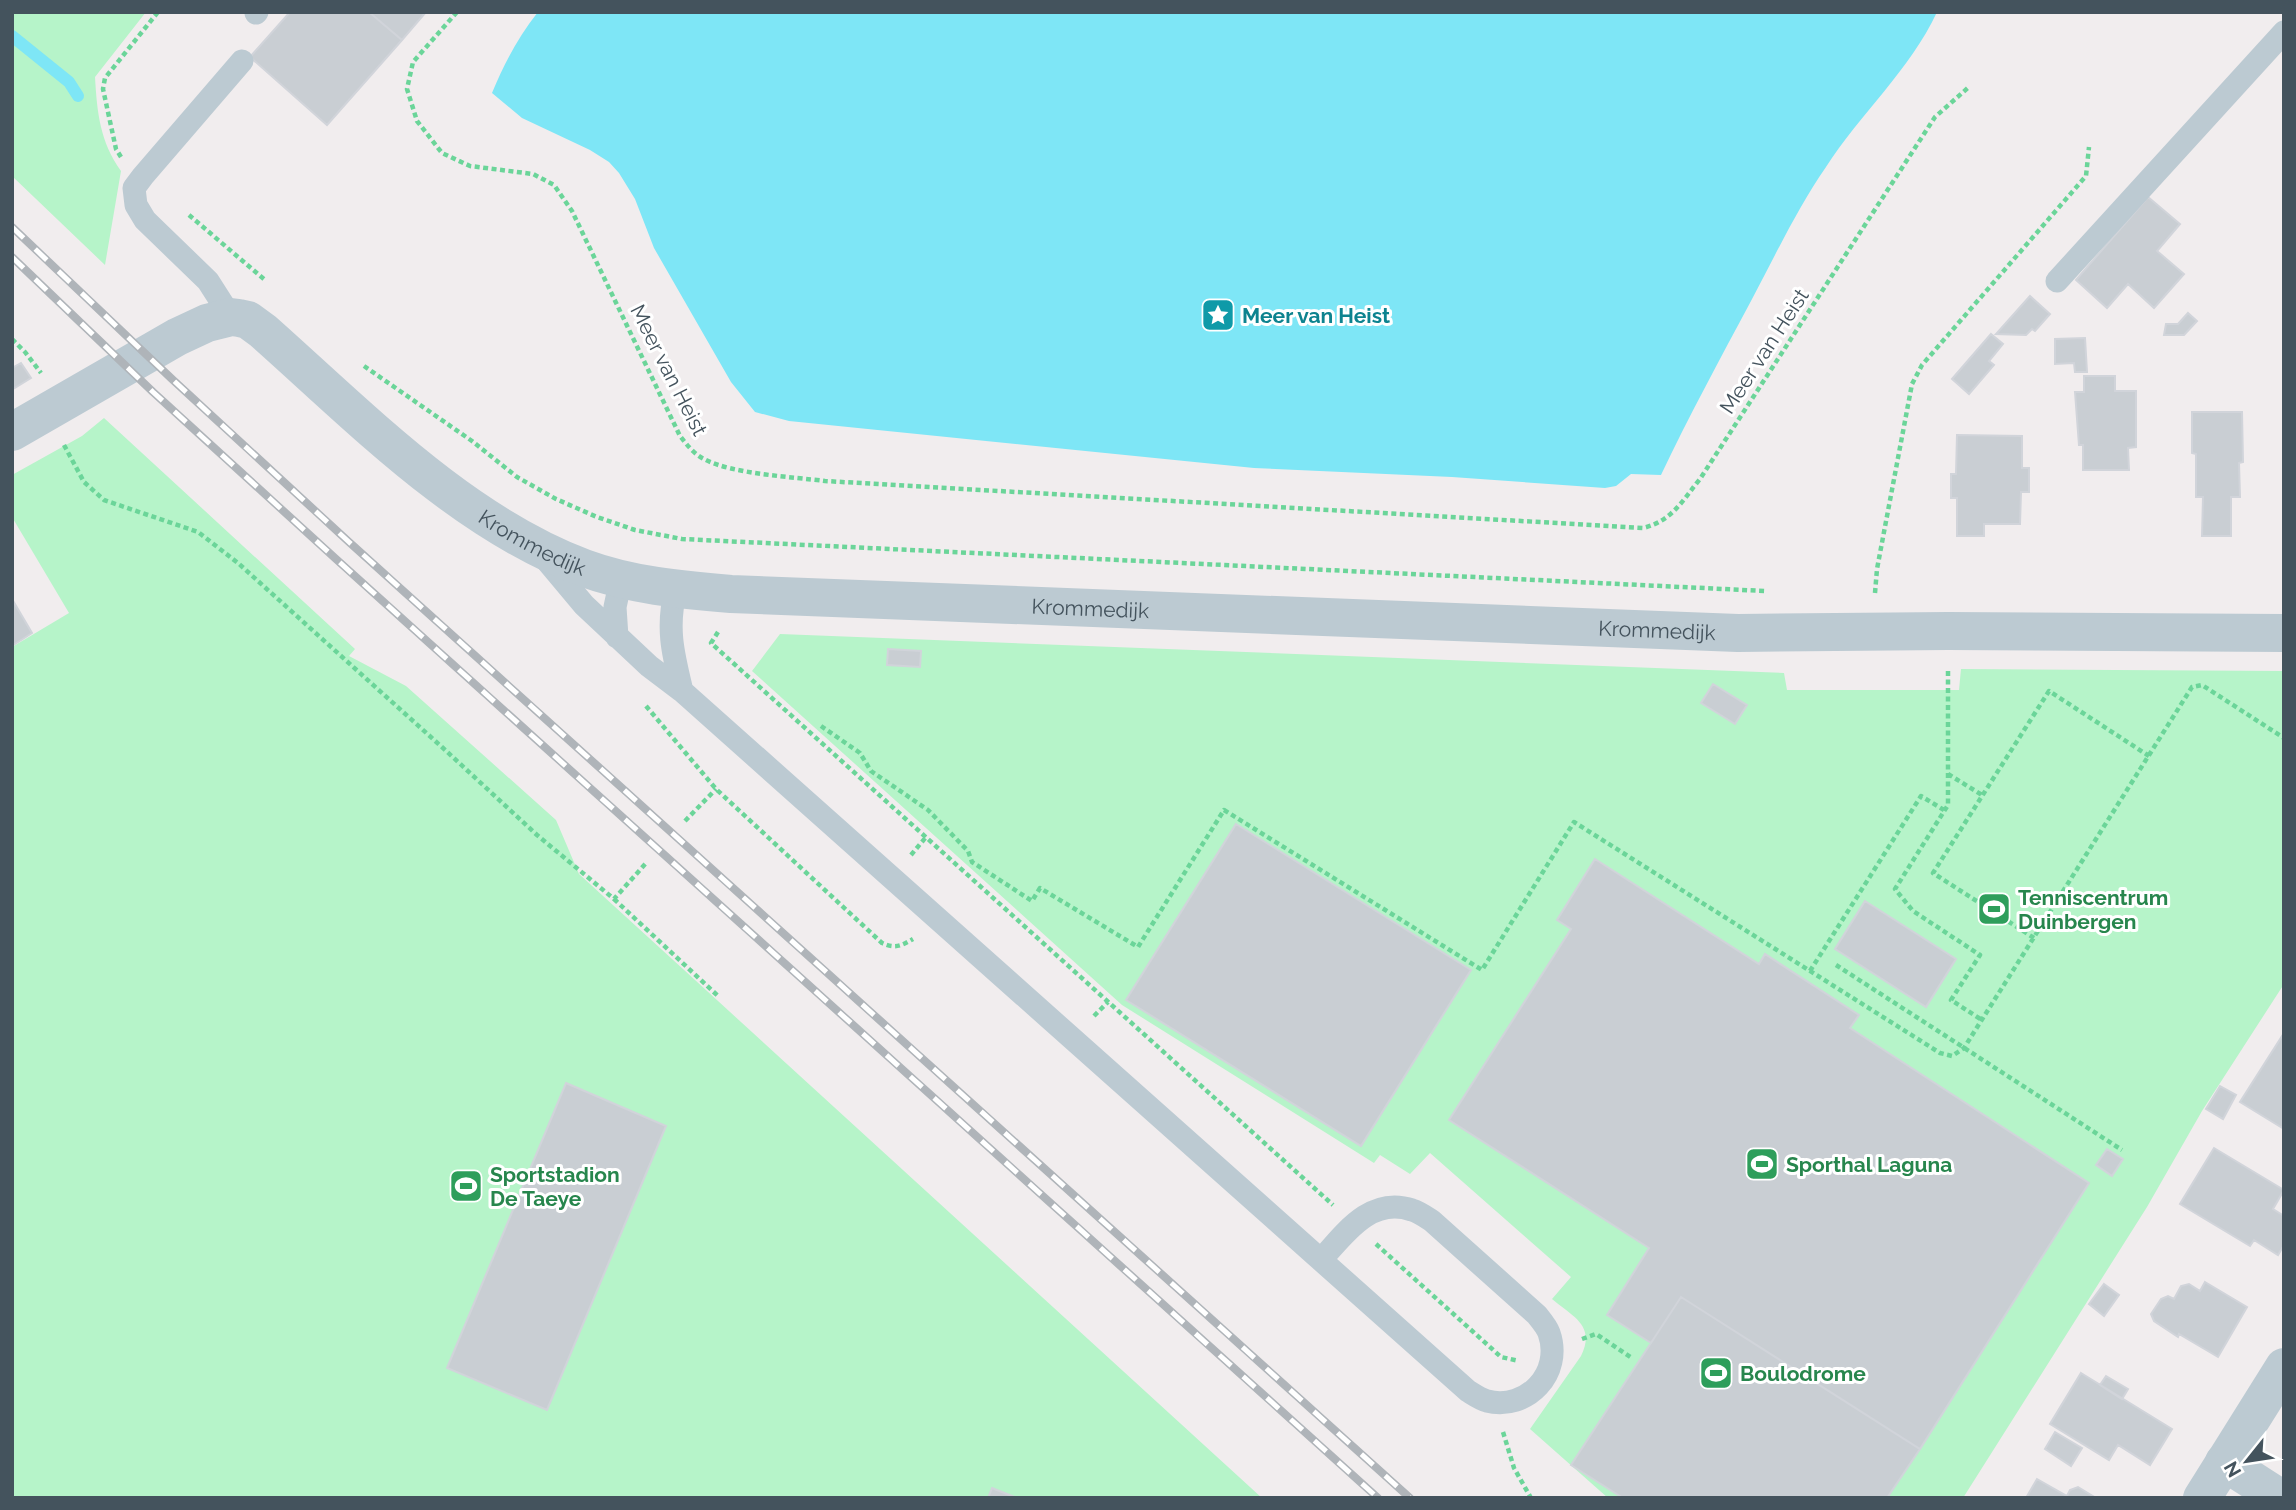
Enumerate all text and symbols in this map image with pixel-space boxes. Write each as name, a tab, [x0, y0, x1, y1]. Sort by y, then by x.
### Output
street label: Meer van Heist	[1714, 284, 1814, 418]
place icon: Meer van Heist	[1199, 296, 1237, 334]
street label: Meer van Heist	[625, 300, 713, 440]
place label: Meer van Heist	[1242, 303, 1390, 328]
street label: Krommedijk	[474, 504, 590, 580]
street label: Krommedijk	[1031, 593, 1150, 623]
street label: Krommedijk	[1598, 615, 1716, 645]
place label: Tenniscentrum Duinbergen	[2018, 885, 2168, 934]
sports icon: Tenniscentrum Duinbergen	[1975, 890, 2013, 928]
sports icon: Sporthal Laguna	[1743, 1145, 1781, 1183]
place label: Sporthal Laguna	[1786, 1152, 1952, 1177]
place label: Sportstadion De Taeye	[490, 1162, 620, 1211]
sports icon: Sportstadion De Taeye	[447, 1167, 485, 1205]
sports icon: Boulodrome	[1697, 1354, 1735, 1392]
place label: Boulodrome	[1740, 1361, 1866, 1386]
north arrow	[2212, 1426, 2282, 1496]
text: N	[2219, 1458, 2245, 1481]

